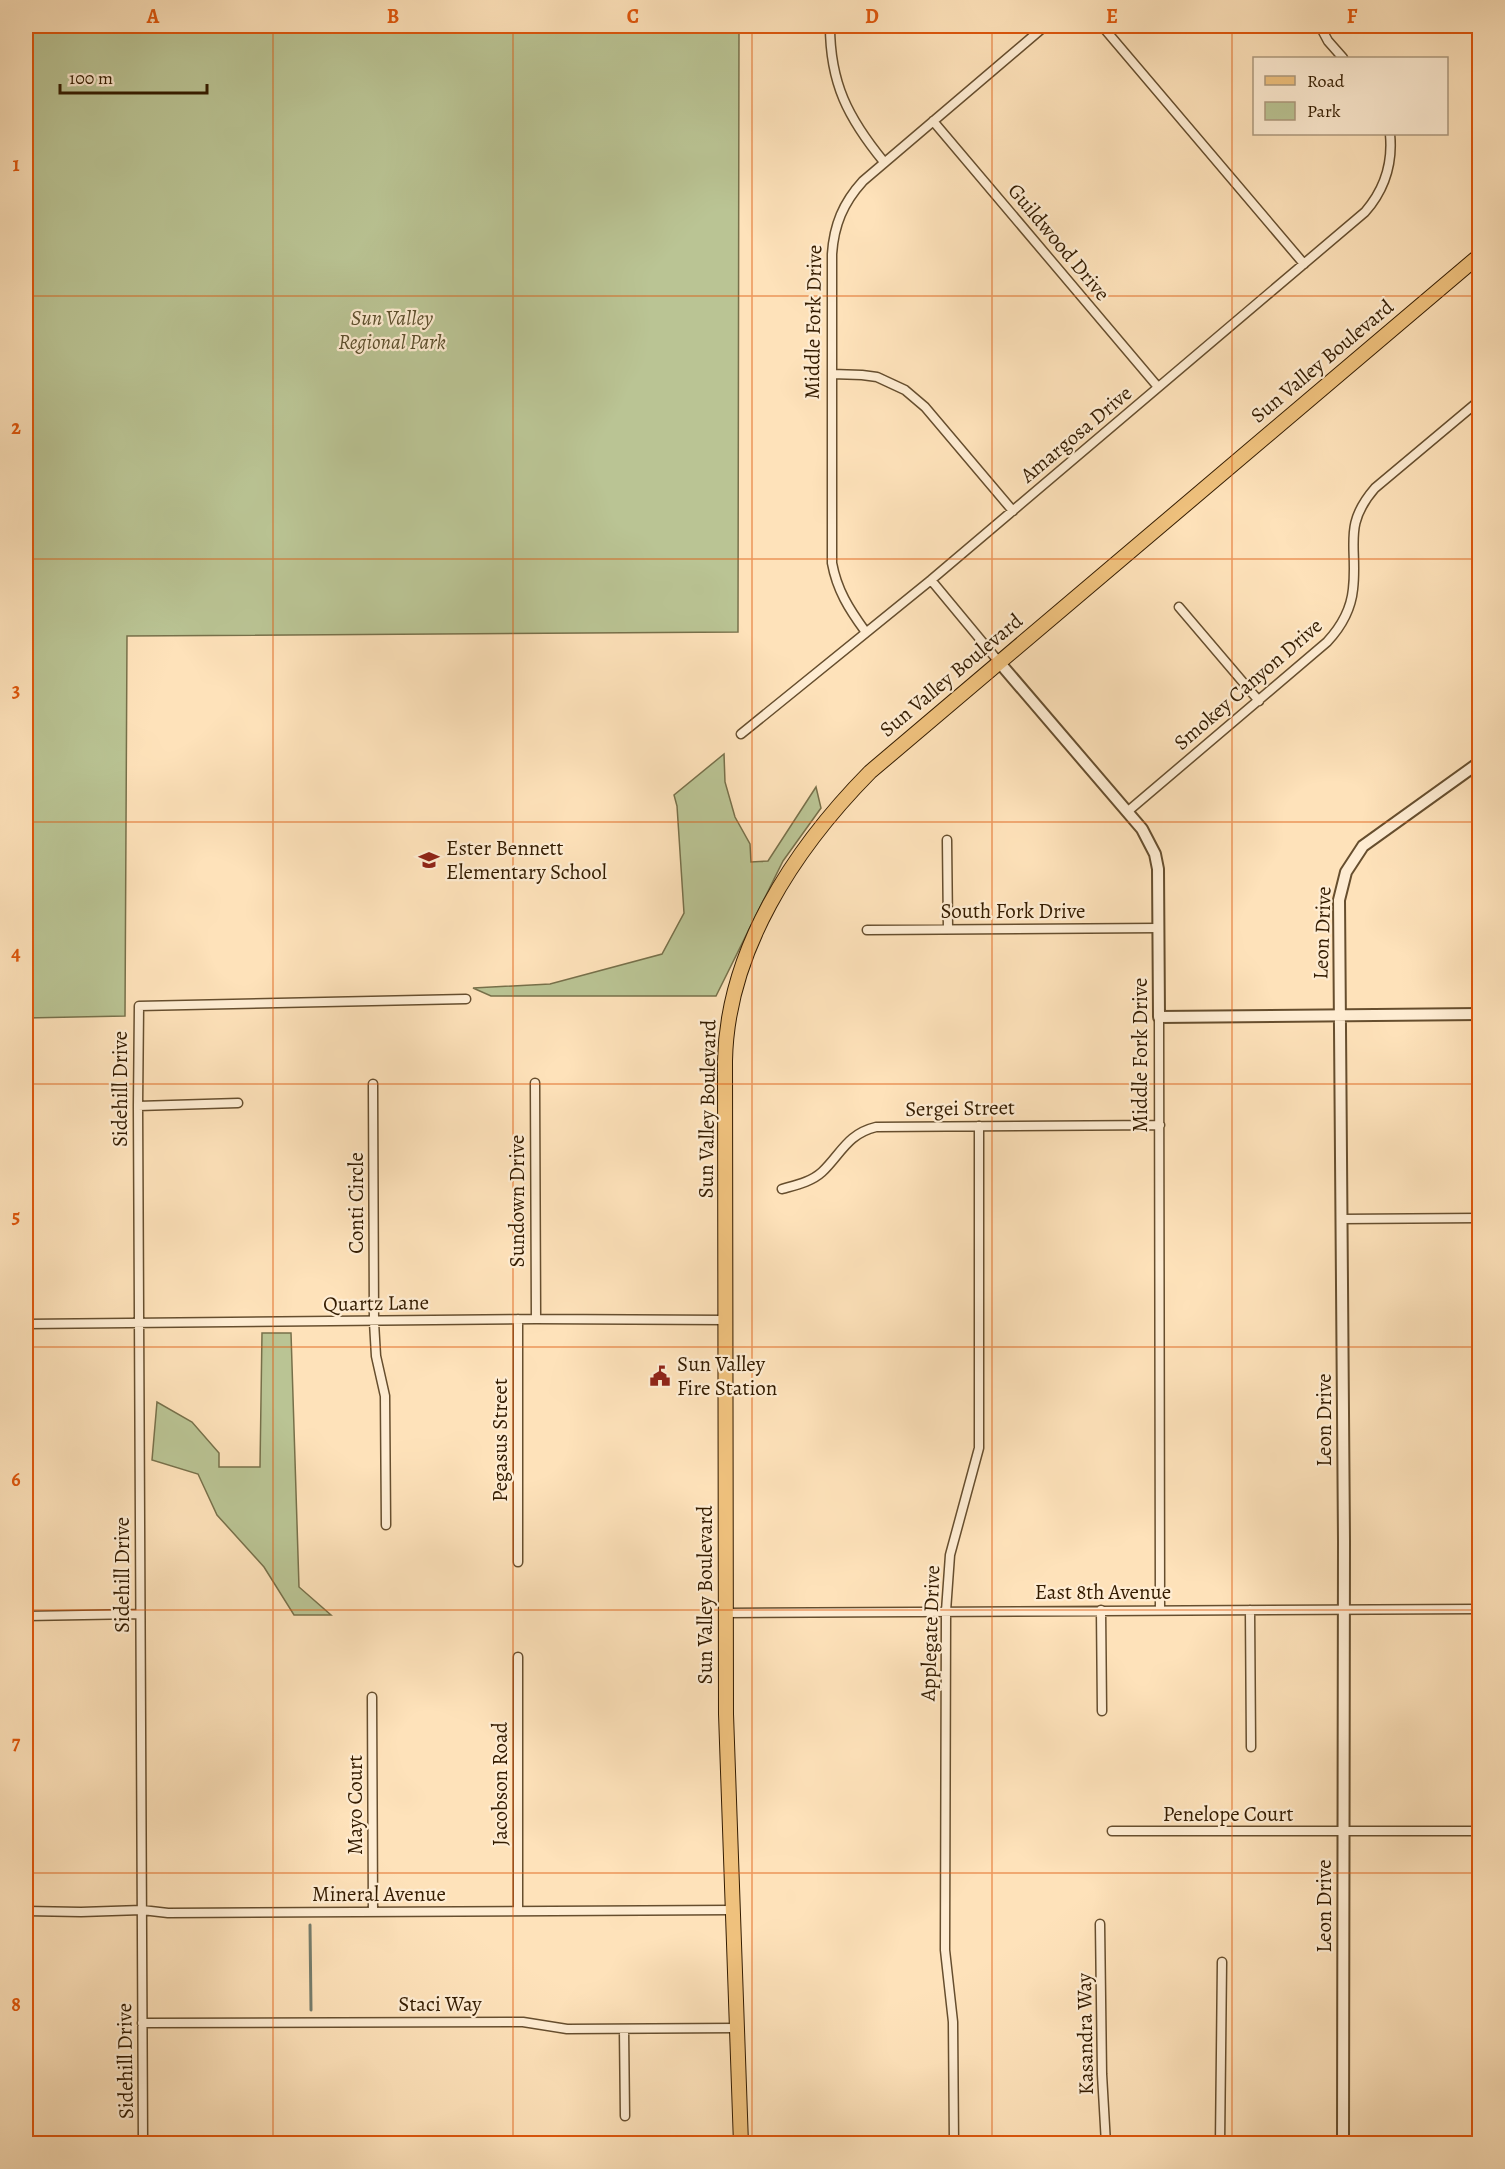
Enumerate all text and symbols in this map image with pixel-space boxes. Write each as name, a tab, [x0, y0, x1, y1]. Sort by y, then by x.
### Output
text: A	[146, 3, 160, 30]
text: B	[387, 3, 399, 30]
text: C	[627, 3, 639, 30]
text: D	[865, 3, 879, 30]
text: E	[1106, 3, 1118, 30]
text: F	[1347, 3, 1358, 30]
scale bar	[60, 57, 207, 95]
legend	[1253, 57, 1448, 135]
text: 100 m	[69, 66, 113, 90]
text: Road	[1307, 69, 1345, 93]
text: Park	[1307, 99, 1341, 123]
text: 1	[12, 151, 20, 178]
street label: Guildwood Drive	[1002, 177, 1116, 307]
street label: Middle Fork Drive	[798, 244, 828, 400]
street label: Sun Valley Boulevard	[1244, 292, 1400, 429]
park label: Sun Valley Regional Park	[338, 304, 446, 356]
street label: Amargosa Drive	[1014, 379, 1138, 490]
text: 2	[11, 414, 21, 441]
street label: Sun Valley Boulevard	[873, 606, 1029, 743]
street label: Smokey Canyon Drive	[1168, 612, 1328, 756]
text: 3	[12, 677, 20, 704]
place label: Ester Bennett Elementary School	[446, 834, 607, 886]
school or university icon: Ester Bennett Elementary School	[417, 848, 441, 872]
street label: Leon Drive	[1306, 886, 1338, 980]
street label: South Fork Drive	[941, 897, 1085, 925]
text: 4	[11, 940, 21, 967]
street label: Middle Fork Drive	[1126, 978, 1154, 1132]
street label: Sun Valley Boulevard	[691, 1019, 723, 1199]
street label: Sidehill Drive	[106, 1031, 134, 1147]
street label: Sergei Street	[905, 1093, 1015, 1123]
street label: Sundown Drive	[503, 1134, 531, 1268]
street label: Conti Circle	[342, 1152, 370, 1254]
text: 5	[12, 1203, 20, 1230]
street label: Quartz Lane	[323, 1288, 429, 1318]
place label: Sun Valley Fire Station	[677, 1350, 777, 1402]
public building icon: Sun Valley Fire Station	[648, 1364, 672, 1388]
street label: Leon Drive	[1310, 1373, 1338, 1467]
street label: Pegasus Street	[486, 1378, 514, 1502]
text: 6	[11, 1466, 21, 1493]
street label: Sun Valley Boulevard	[691, 1505, 719, 1684]
street label: Sidehill Drive	[108, 1517, 136, 1633]
street label: Applegate Drive	[914, 1565, 946, 1702]
street label: East 8th Avenue	[1035, 1578, 1171, 1606]
street label: Jacobson Road	[486, 1721, 514, 1846]
text: 7	[12, 1729, 21, 1756]
street label: Mayo Court	[341, 1755, 369, 1855]
street label: Penelope Court	[1163, 1800, 1293, 1828]
street label: Leon Drive	[1310, 1859, 1338, 1953]
street label: Mineral Avenue	[312, 1880, 446, 1908]
street label: Kasandra Way	[1070, 1972, 1100, 2095]
street label: Staci Way	[398, 1990, 482, 2018]
text: 8	[11, 1991, 21, 2018]
street label: Sidehill Drive	[110, 2003, 140, 2119]

